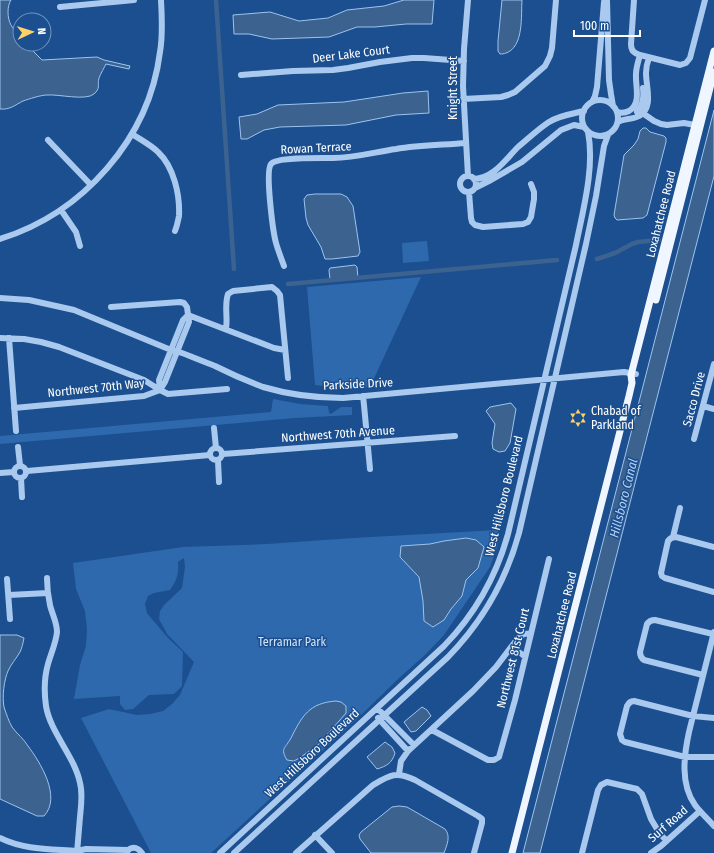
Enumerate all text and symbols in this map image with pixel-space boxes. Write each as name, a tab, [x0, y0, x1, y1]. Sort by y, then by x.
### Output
north arrow	[12, 12, 52, 52]
scale bar	[574, 12, 640, 38]
text: 100 m	[580, 19, 609, 33]
text: N	[35, 28, 48, 35]
street label: Deer Lake Court	[312, 42, 391, 66]
street label: Knight Street	[446, 56, 460, 120]
street label: Rowan Terrace	[280, 139, 352, 157]
street label: Loxahatchee Road	[643, 169, 679, 259]
street label: Sacco Drive	[680, 370, 708, 428]
street label: Parkside Drive	[323, 375, 393, 393]
street label: Northwest 70th Way	[47, 376, 146, 400]
place label: Chabad of Parkland	[591, 404, 642, 432]
synagogue icon: Chabad of Parkland	[568, 408, 588, 428]
street label: Northwest 70th Avenue	[281, 423, 395, 445]
street label: West Hillsboro Boulevard	[482, 434, 526, 558]
water label: Hillsboro Canal	[606, 456, 641, 539]
street label: Loxahatchee Road	[544, 570, 580, 660]
street label: Northwest 81st Court	[494, 607, 532, 709]
park label: Terramar Park	[258, 635, 326, 649]
street label: West Hillsboro Boulevard	[262, 706, 362, 800]
street label: Surf Road	[645, 803, 691, 845]

